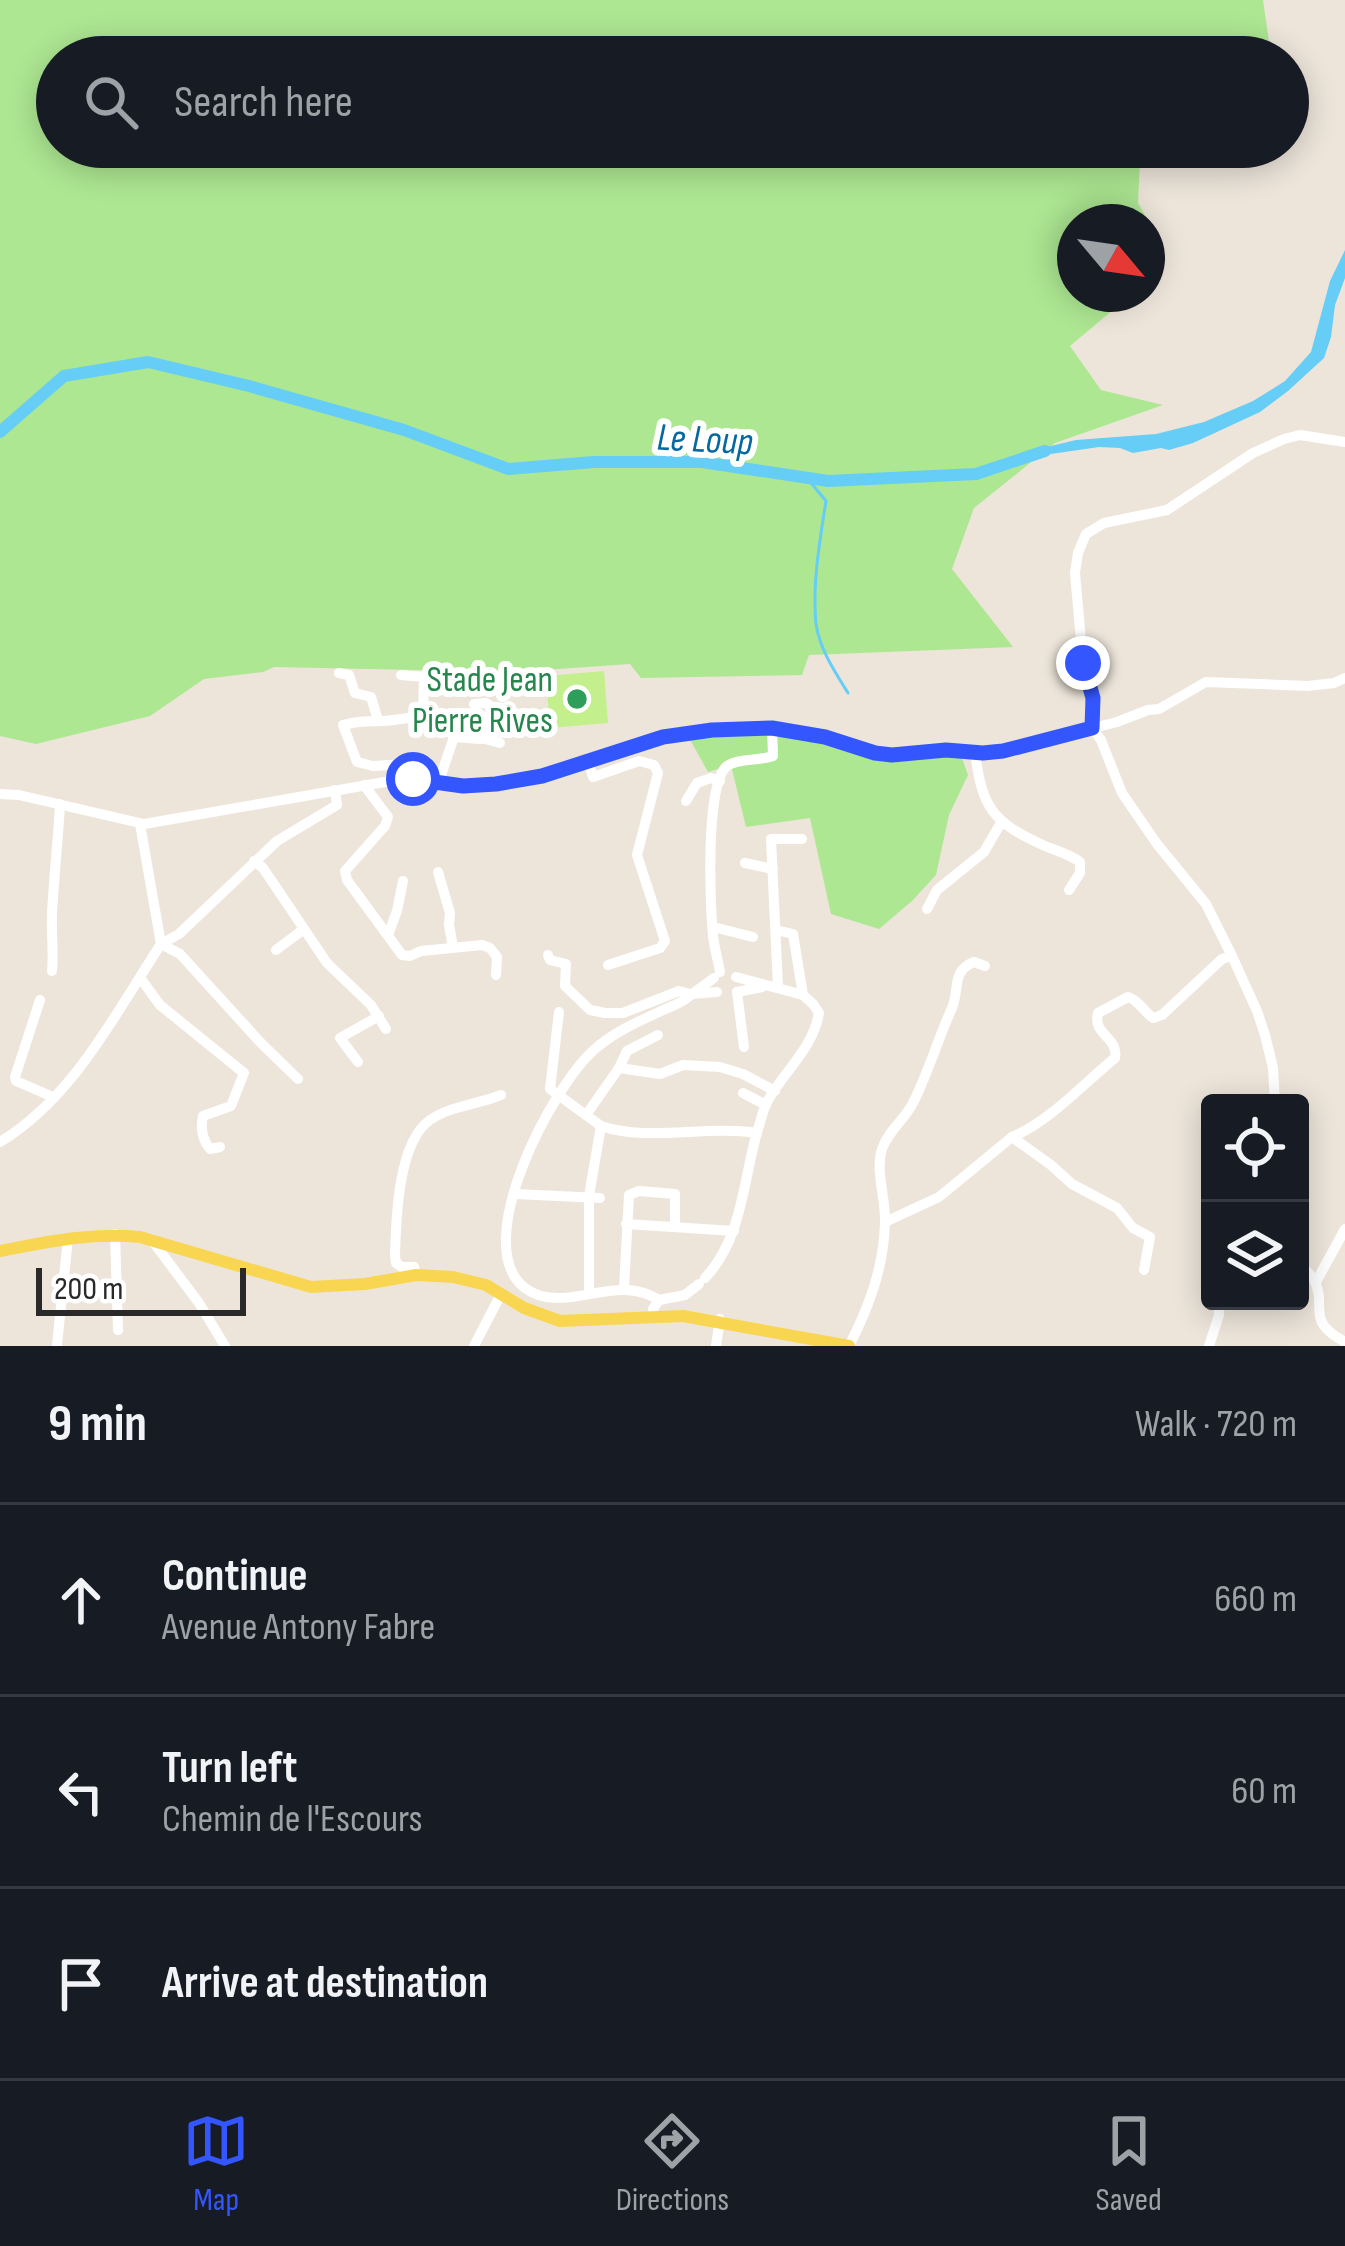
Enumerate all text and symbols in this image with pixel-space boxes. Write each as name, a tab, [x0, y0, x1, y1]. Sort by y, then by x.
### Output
search box	[36, 36, 1309, 168]
icon: search	[78, 69, 144, 135]
text: Search here	[174, 75, 353, 130]
north arrow	[1057, 204, 1165, 312]
water label: Le Loup	[656, 415, 754, 466]
route end	[1056, 636, 1110, 690]
place label: Stade Jean Pierre Rives	[412, 659, 553, 743]
marker: Stade Jean Pierre Rives	[564, 686, 590, 712]
route start	[386, 752, 440, 806]
map controls	[1201, 1094, 1309, 1310]
button: locate	[1201, 1094, 1309, 1202]
button: layers	[1201, 1202, 1309, 1310]
scale bar	[36, 1262, 246, 1315]
text: 200 m	[54, 1269, 123, 1309]
text: 9 min	[48, 1394, 147, 1455]
text: Walk · 720 m	[1135, 1401, 1297, 1448]
text: Continue	[162, 1549, 308, 1604]
icon: ahead	[48, 1567, 114, 1633]
text: 660 m	[1214, 1576, 1297, 1623]
text: Avenue Antony Fabre	[162, 1604, 435, 1651]
text: Turn left	[162, 1741, 297, 1796]
icon: left	[48, 1759, 114, 1825]
text: 60 m	[1231, 1768, 1297, 1815]
text: Chemin de l'Escours	[162, 1796, 423, 1843]
icon: arrive	[48, 1951, 114, 2017]
text: Arrive at destination	[162, 1956, 488, 2011]
tab: Map	[183, 2108, 249, 2220]
tab: Directions	[616, 2108, 729, 2220]
tab: Saved	[1096, 2108, 1162, 2220]

